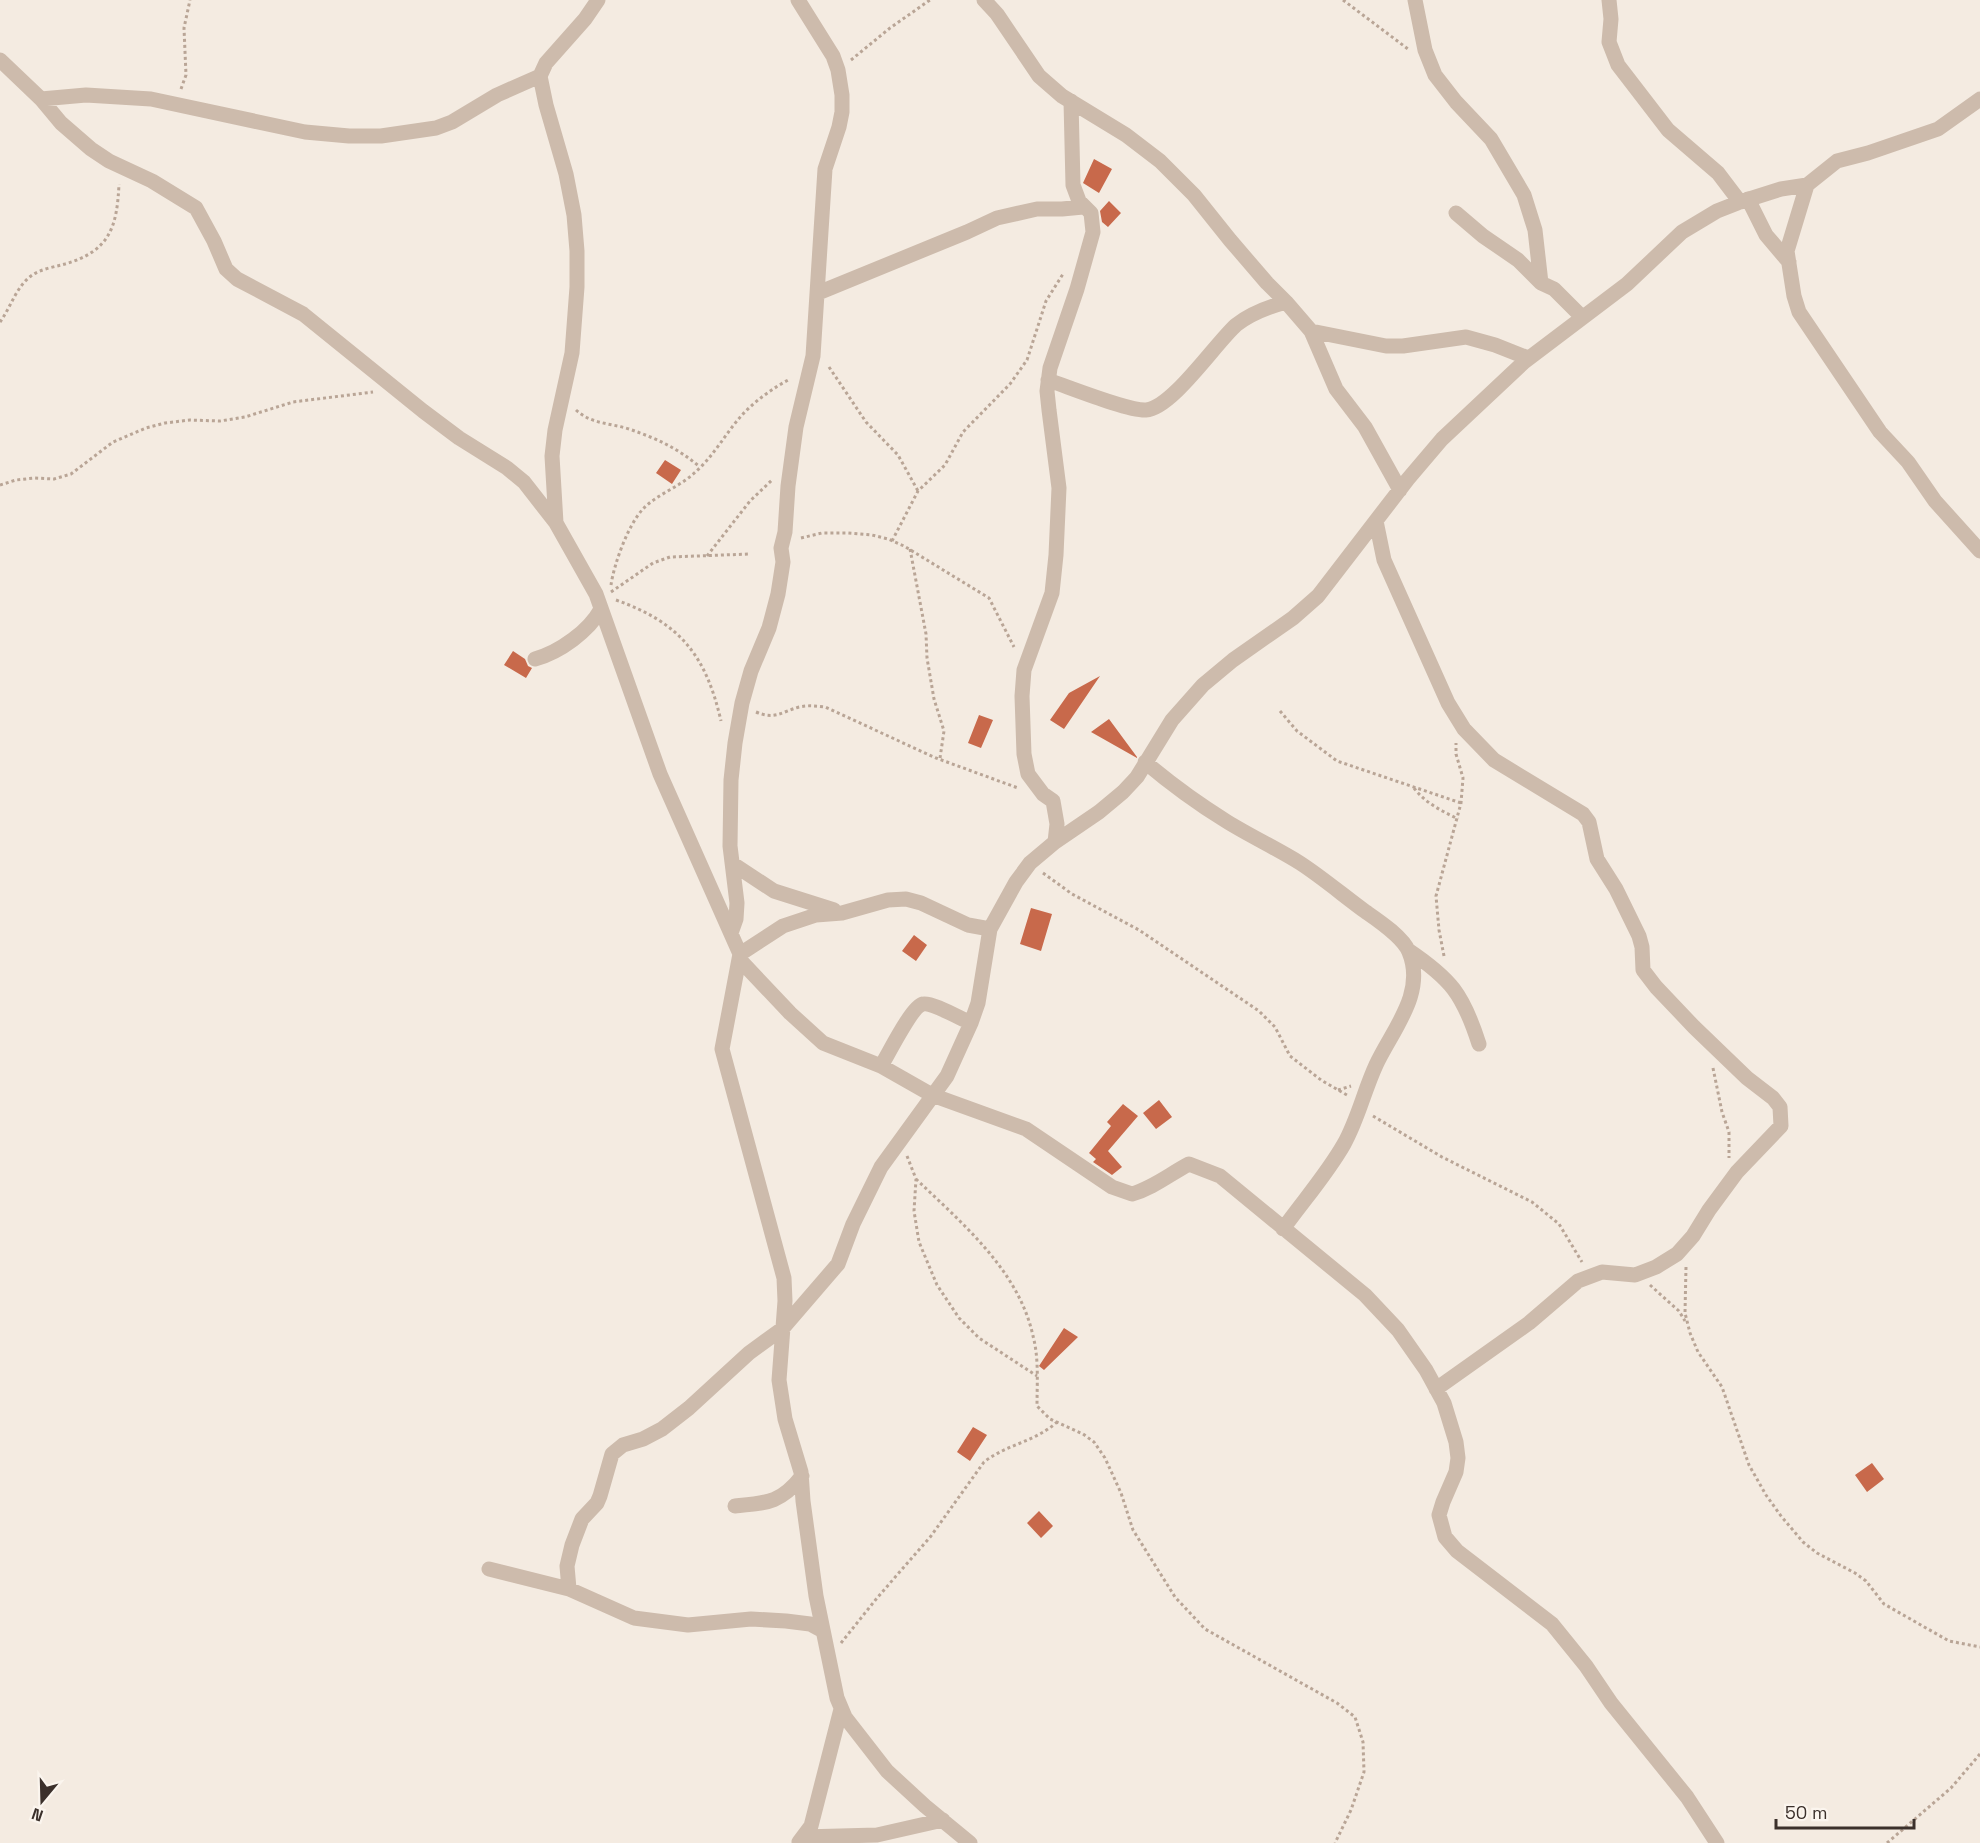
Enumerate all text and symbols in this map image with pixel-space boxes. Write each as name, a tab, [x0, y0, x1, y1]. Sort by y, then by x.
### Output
north arrow	[12, 1771, 72, 1831]
scale bar	[1776, 1792, 1914, 1830]
text: 50 m	[1785, 1801, 1827, 1824]
text: N	[29, 1803, 46, 1826]

